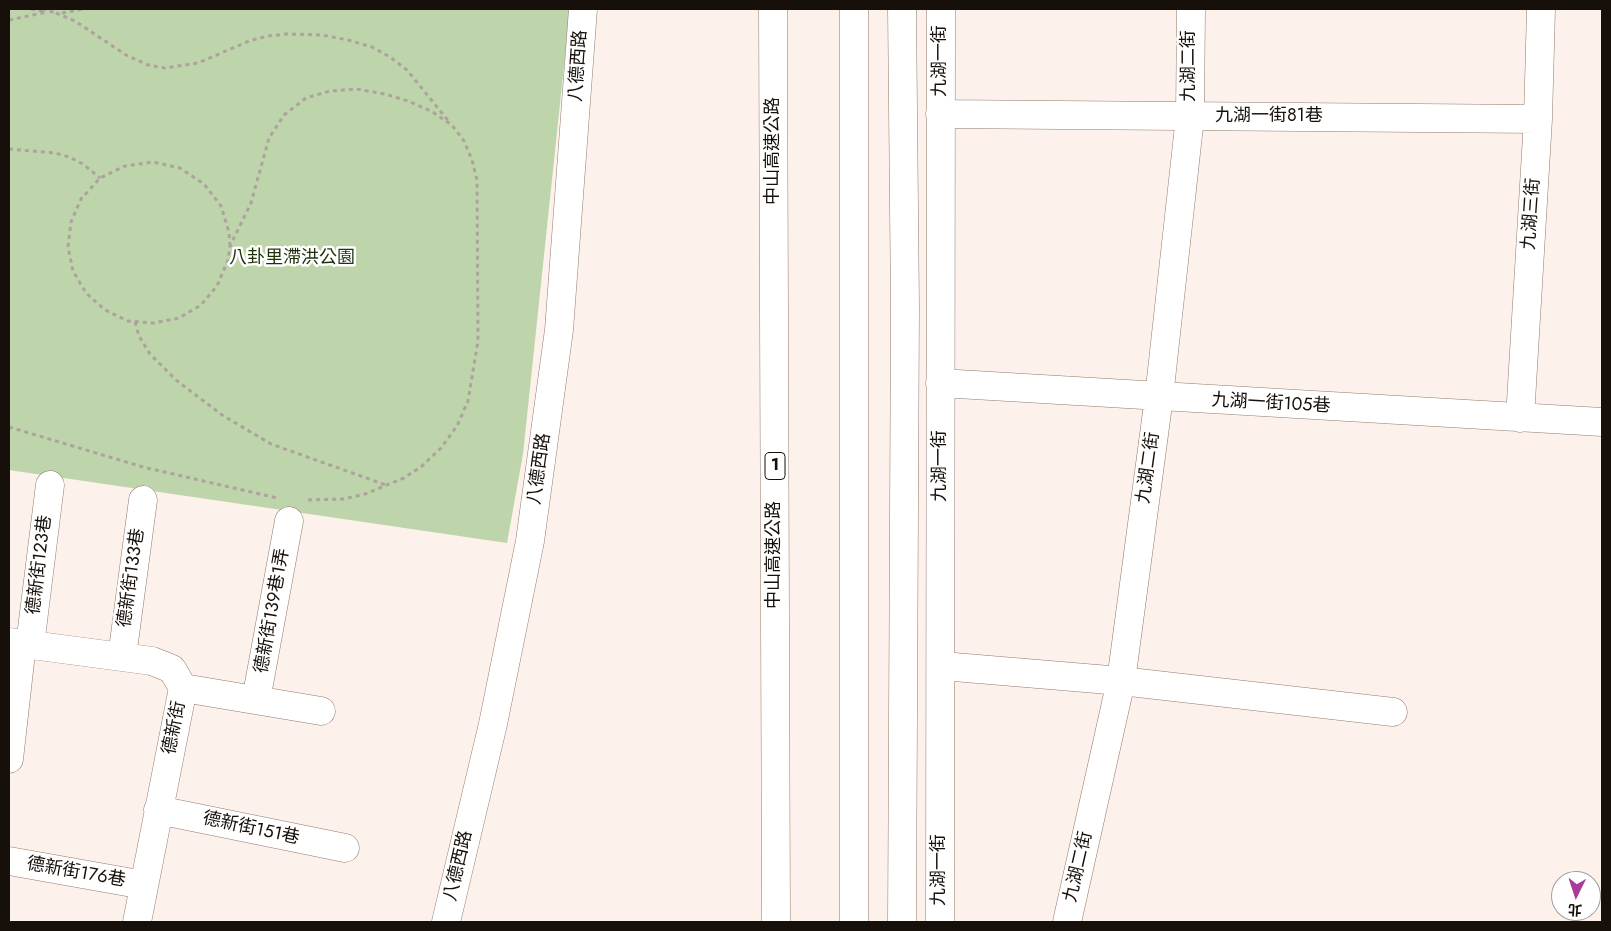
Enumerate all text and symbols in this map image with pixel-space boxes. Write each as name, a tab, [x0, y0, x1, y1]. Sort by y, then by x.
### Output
street label: 九湖一街	[930, 25, 952, 97]
street label: 八德西路	[566, 29, 592, 103]
street label: 九湖二街	[1179, 30, 1201, 102]
street label: 中山高速公路	[763, 97, 785, 205]
street label: 九湖一街81巷	[1215, 106, 1323, 128]
street label: 九湖三街	[1519, 177, 1545, 251]
park label: 八卦里滯洪公園	[229, 248, 355, 270]
street label: 九湖一街105巷	[1211, 390, 1331, 418]
street label: 九湖一街	[930, 430, 952, 502]
street label: 九湖二街	[1133, 431, 1165, 505]
street label: 八德西路	[524, 432, 556, 506]
road number: 1	[765, 452, 785, 480]
street label: 中山高速公路	[764, 501, 786, 609]
street label: 德新街123巷	[23, 514, 57, 616]
street label: 德新街133巷	[114, 527, 150, 629]
street label: 德新街139巷1弄	[251, 547, 295, 675]
street label: 德新街	[159, 699, 191, 757]
street label: 德新街151巷	[201, 808, 301, 850]
street label: 八德西路	[440, 828, 478, 904]
street label: 九湖二街	[1060, 829, 1098, 905]
street label: 九湖一街	[929, 834, 951, 906]
street label: 德新街176巷	[25, 854, 127, 892]
north arrow	[1551, 871, 1601, 921]
text: 北	[1567, 900, 1583, 920]

